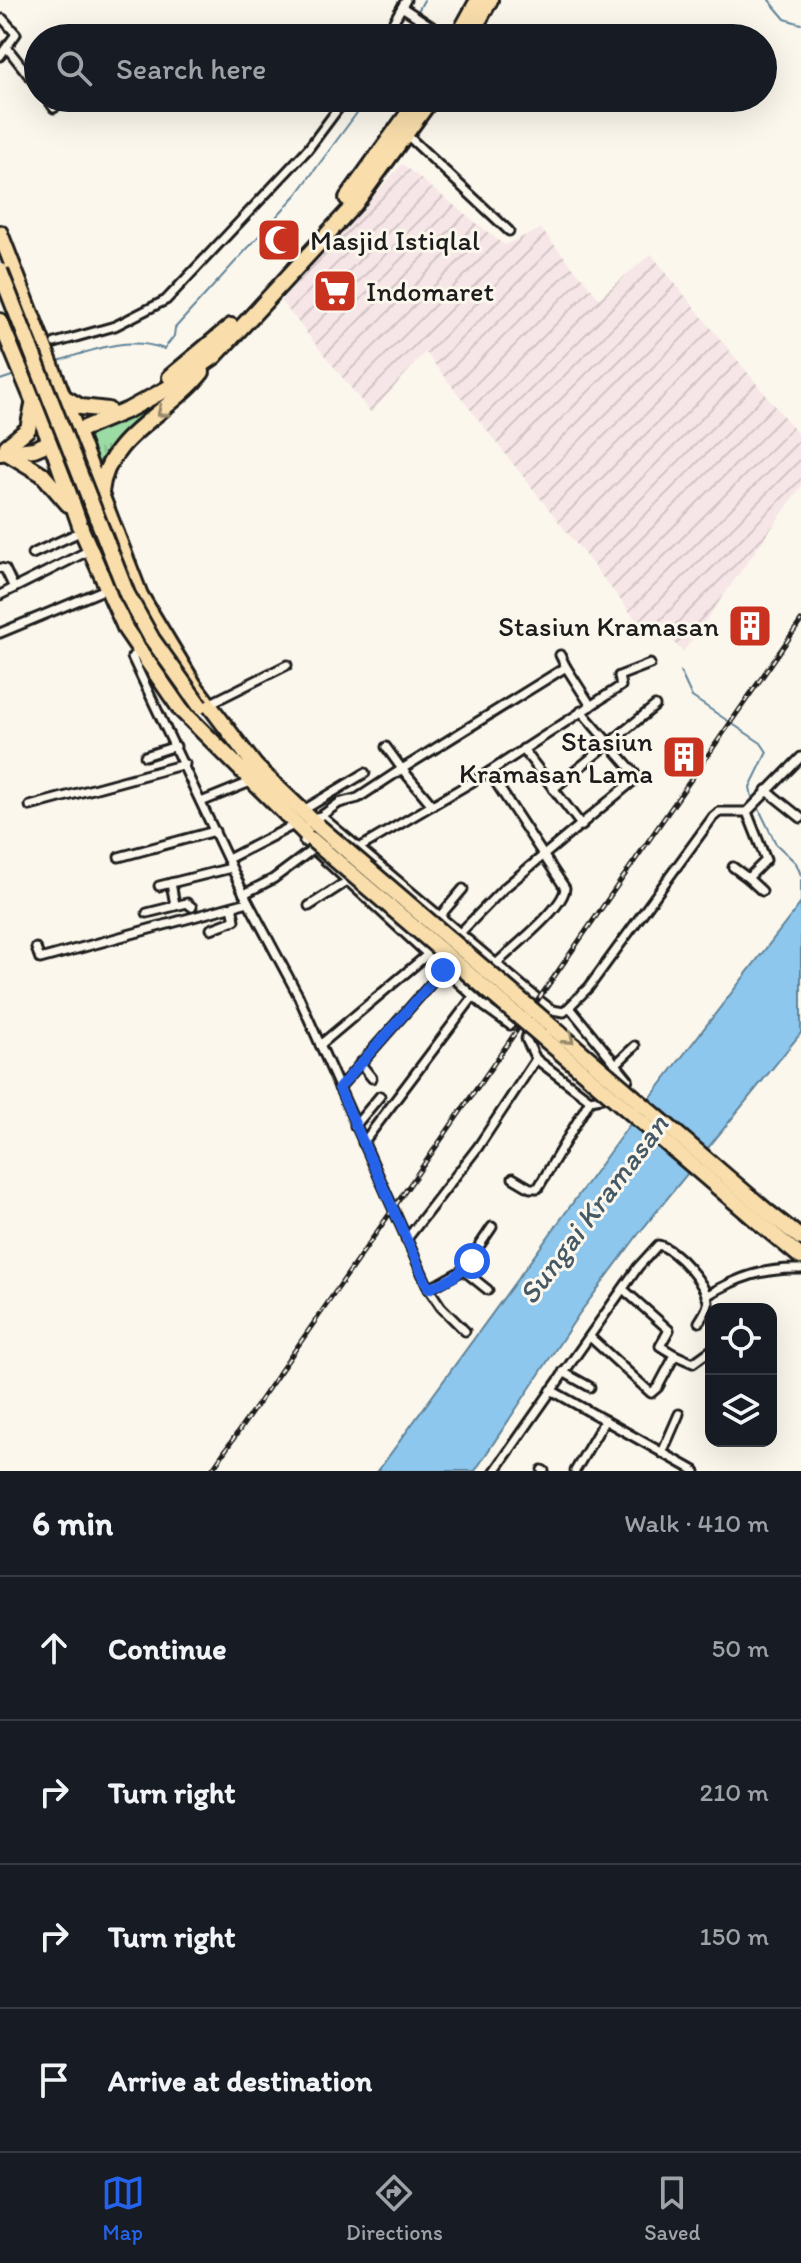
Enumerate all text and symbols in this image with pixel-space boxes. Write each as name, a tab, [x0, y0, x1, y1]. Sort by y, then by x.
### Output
search box	[24, 24, 777, 112]
icon: search	[52, 46, 96, 90]
text: Search here	[116, 50, 266, 87]
mosque icon: Masjid Istiqlal	[255, 216, 303, 264]
place label: Masjid Istiqlal	[310, 223, 480, 257]
supermarket icon: Indomaret	[311, 267, 359, 315]
place label: Indomaret	[366, 274, 494, 308]
one-way arrow	[157, 402, 171, 417]
building icon: Stasiun Kramasan	[726, 602, 774, 650]
place label: Stasiun Kramasan	[498, 609, 719, 643]
place label: Stasiun Kramasan Lama	[459, 724, 653, 790]
building icon: Stasiun Kramasan Lama	[660, 733, 708, 781]
route end	[425, 952, 461, 988]
one-way arrow	[559, 1030, 574, 1044]
water label: Sungai Kramasan	[510, 1106, 677, 1311]
route start	[454, 1243, 490, 1279]
map controls	[705, 1303, 777, 1447]
button: locate	[705, 1303, 777, 1375]
button: layers	[705, 1375, 777, 1447]
text: 6 min	[32, 1503, 113, 1544]
text: Walk · 410 m	[624, 1507, 769, 1539]
icon: ahead	[32, 1626, 76, 1670]
text: Continue	[108, 1630, 227, 1667]
text: 50 m	[712, 1632, 769, 1664]
icon: right	[32, 1770, 76, 1814]
text: Turn right	[108, 1774, 236, 1811]
text: 210 m	[700, 1776, 769, 1808]
icon: right	[32, 1914, 76, 1958]
text: Turn right	[108, 1918, 236, 1955]
text: 150 m	[700, 1920, 769, 1952]
icon: arrive	[32, 2058, 76, 2102]
text: Arrive at destination	[108, 2062, 372, 2099]
tab: Map	[101, 2171, 145, 2246]
tab: Directions	[346, 2171, 443, 2246]
tab: Saved	[644, 2171, 700, 2246]

